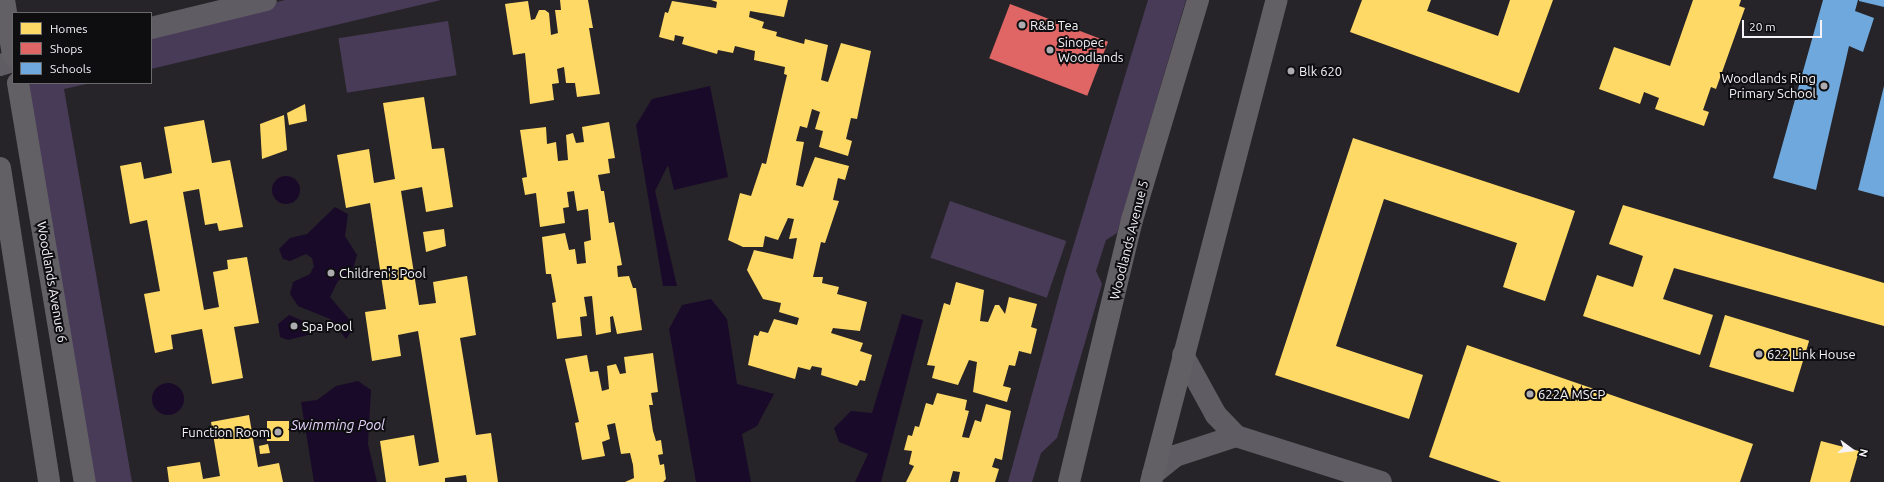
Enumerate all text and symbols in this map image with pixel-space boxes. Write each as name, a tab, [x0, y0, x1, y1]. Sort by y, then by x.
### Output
legend	[12, 12, 152, 84]
scale bar	[1744, 12, 1824, 38]
place label: R&B Tea	[1030, 17, 1078, 33]
marker: R&B Tea	[1017, 20, 1027, 30]
text: 20 m	[1749, 20, 1776, 33]
text: Homes	[50, 22, 88, 35]
place label: Sinopec Woodlands	[1058, 35, 1123, 66]
text: Shops	[50, 42, 82, 55]
marker: Sinopec Woodlands	[1045, 45, 1055, 55]
text: Schools	[50, 62, 91, 75]
place label: Blk 620	[1299, 63, 1342, 79]
marker: Blk 620	[1286, 66, 1296, 76]
place label: Woodlands Ring Primary School	[1721, 71, 1816, 102]
marker: Woodlands Ring Primary School	[1819, 81, 1829, 91]
street label: Woodlands Avenue 5	[1107, 179, 1151, 301]
street label: Woodlands Avenue 6	[34, 220, 70, 344]
place label: Children's Pool	[339, 265, 426, 281]
marker: Children's Pool	[326, 268, 336, 278]
place label: Spa Pool	[302, 318, 352, 334]
marker: Spa Pool	[289, 321, 299, 331]
place label: 622 Link House	[1767, 346, 1856, 362]
marker: 622 Link House	[1754, 349, 1764, 359]
place label: 622A MSCP	[1538, 386, 1605, 402]
marker: 622A MSCP	[1525, 389, 1535, 399]
water label: Swimming Pool	[291, 417, 385, 433]
place label: Function Room	[182, 424, 270, 440]
marker: Function Room	[273, 427, 283, 437]
north arrow	[1832, 430, 1872, 470]
text: N	[1857, 448, 1870, 459]

